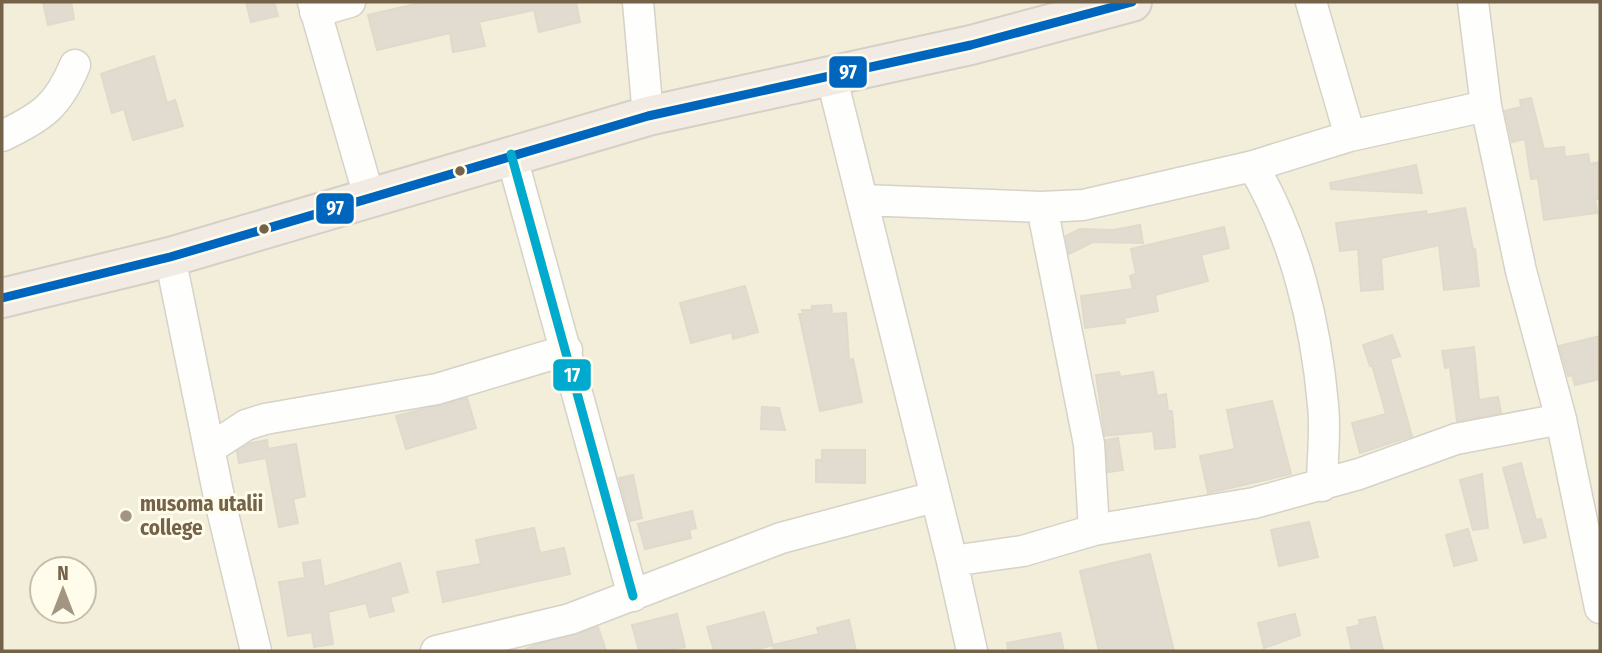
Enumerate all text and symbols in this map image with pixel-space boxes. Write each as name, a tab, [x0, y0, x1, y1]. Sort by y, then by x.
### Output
line badge: 97	[828, 55, 868, 89]
text: 97	[839, 61, 857, 84]
unlabelled marker	[453, 164, 467, 178]
line badge: 97	[315, 192, 355, 225]
text: 97	[326, 197, 344, 220]
unlabelled marker	[257, 222, 271, 236]
line badge: 17	[552, 358, 592, 392]
text: 17	[564, 364, 580, 387]
place label: musoma utalii college	[140, 491, 263, 541]
marker: musoma utalii college	[118, 508, 134, 524]
north arrow	[28, 555, 98, 625]
text: N	[57, 562, 69, 585]

